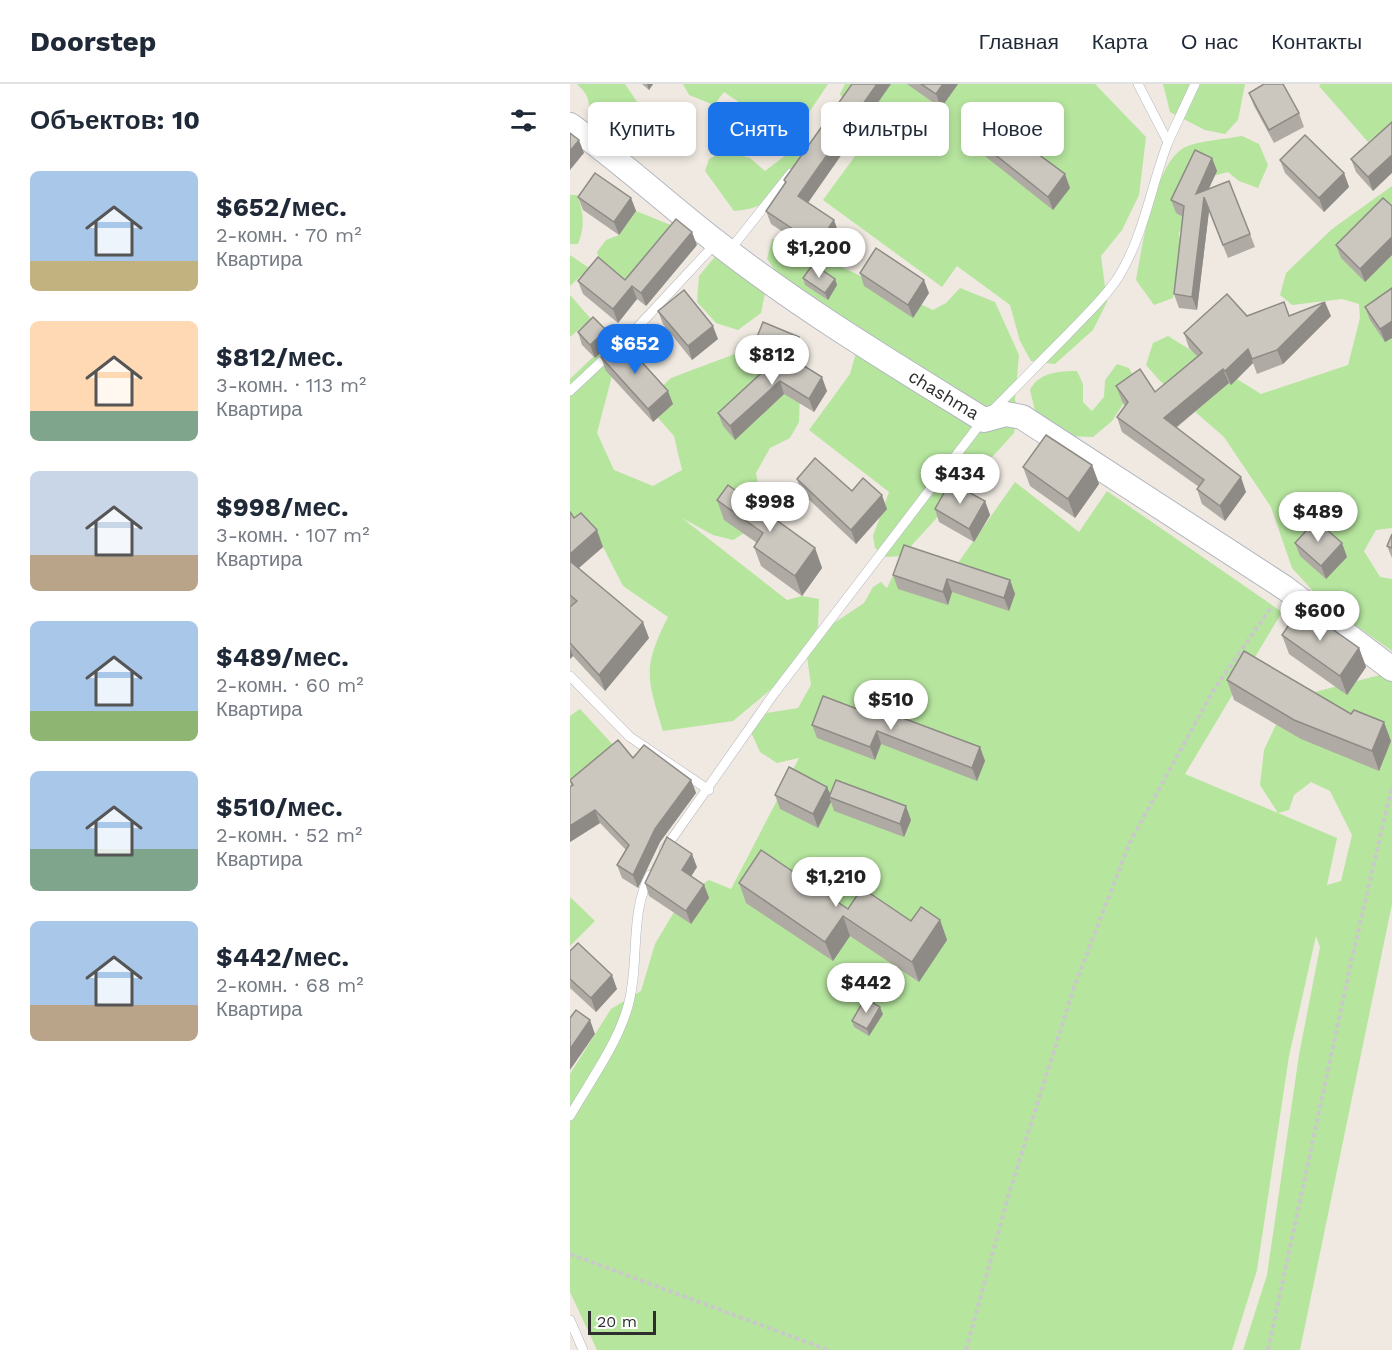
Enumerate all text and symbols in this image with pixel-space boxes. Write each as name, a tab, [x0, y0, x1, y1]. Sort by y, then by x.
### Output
text: Doorstep	[30, 25, 156, 58]
text: Главная	[979, 29, 1059, 54]
text: Карта	[1092, 29, 1148, 54]
text: О нас	[1181, 29, 1238, 54]
text: Контакты	[1271, 29, 1362, 54]
chip: Купить	[588, 102, 696, 156]
chip: Снять	[708, 102, 809, 156]
chip: Фильтры	[821, 102, 949, 156]
chip: Новое	[961, 102, 1064, 156]
icon: filters	[507, 104, 540, 137]
text: Объектов: 10	[30, 105, 200, 135]
text: $652/мес.	[216, 192, 347, 222]
icon: home	[78, 195, 150, 267]
text: 2-комн. · 70 m²	[216, 223, 361, 247]
pin: $1,200	[770, 228, 868, 279]
text: $1,200	[787, 235, 851, 259]
text: Квартира	[216, 247, 302, 271]
pin: $652	[599, 324, 671, 375]
text: $652	[611, 331, 659, 355]
pin: $812	[736, 335, 808, 386]
text: $812/мес.	[216, 342, 343, 372]
text: $812	[749, 342, 795, 366]
icon: home	[78, 345, 150, 417]
street label: сhashma	[905, 365, 983, 424]
text: 3-комн. · 113 m²	[216, 373, 366, 397]
text: Квартира	[216, 397, 302, 421]
pin: $434	[924, 454, 996, 505]
text: $434	[935, 461, 985, 485]
pin: $998	[734, 482, 806, 533]
text: $998	[745, 489, 795, 513]
text: $998/мес.	[216, 492, 349, 522]
pin: $489	[1282, 492, 1354, 543]
icon: home	[78, 495, 150, 567]
text: $489	[1293, 499, 1343, 523]
text: 3-комн. · 107 m²	[216, 523, 369, 547]
text: Квартира	[216, 547, 302, 571]
pin: $600	[1284, 591, 1356, 642]
text: $600	[1295, 598, 1345, 622]
text: $489/мес.	[216, 642, 349, 672]
icon: home	[78, 645, 150, 717]
text: 2-комн. · 60 m²	[216, 673, 364, 697]
pin: $510	[855, 680, 927, 731]
text: $510	[868, 687, 914, 711]
text: Квартира	[216, 697, 302, 721]
text: $510/мес.	[216, 792, 343, 822]
icon: home	[78, 795, 150, 867]
text: 2-комн. · 52 m²	[216, 823, 362, 847]
text: Квартира	[216, 847, 302, 871]
pin: $1,210	[787, 857, 885, 908]
text: $1,210	[806, 864, 866, 888]
text: $442/мес.	[216, 942, 349, 972]
icon: home	[78, 945, 150, 1017]
pin: $442	[830, 963, 902, 1014]
text: $442	[841, 970, 891, 994]
text: 2-комн. · 68 m²	[216, 973, 364, 997]
text: Квартира	[216, 997, 302, 1021]
scale bar	[588, 1308, 656, 1336]
text: 20 m	[597, 1312, 637, 1331]

